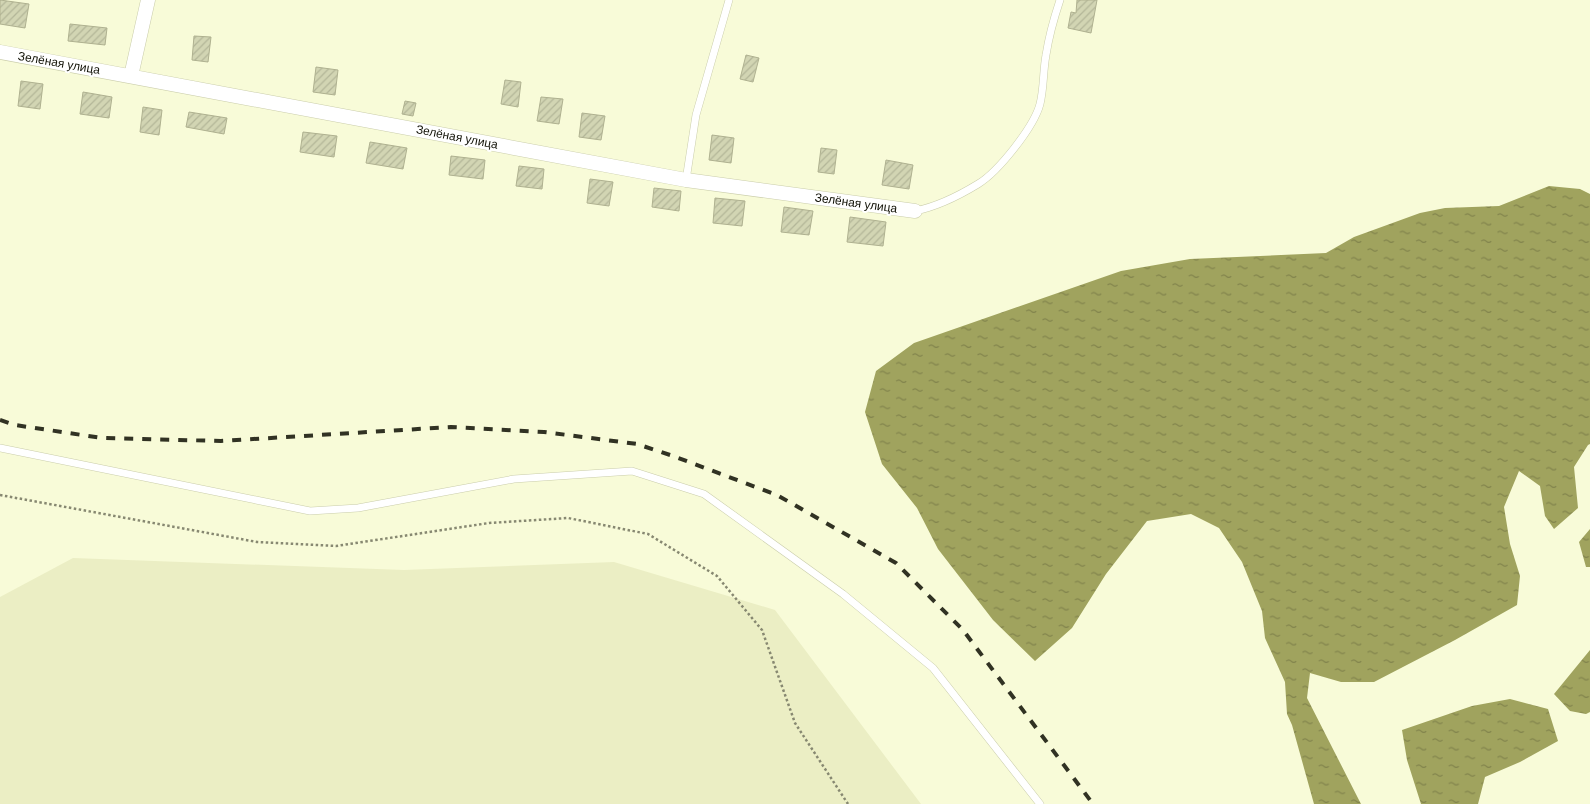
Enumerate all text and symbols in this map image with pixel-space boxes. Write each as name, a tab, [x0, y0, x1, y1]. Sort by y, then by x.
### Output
street label: Зелёная улица	[17, 48, 102, 78]
street label: Зелёная улица	[415, 121, 500, 153]
street label: Зелёная улица	[814, 189, 899, 217]

